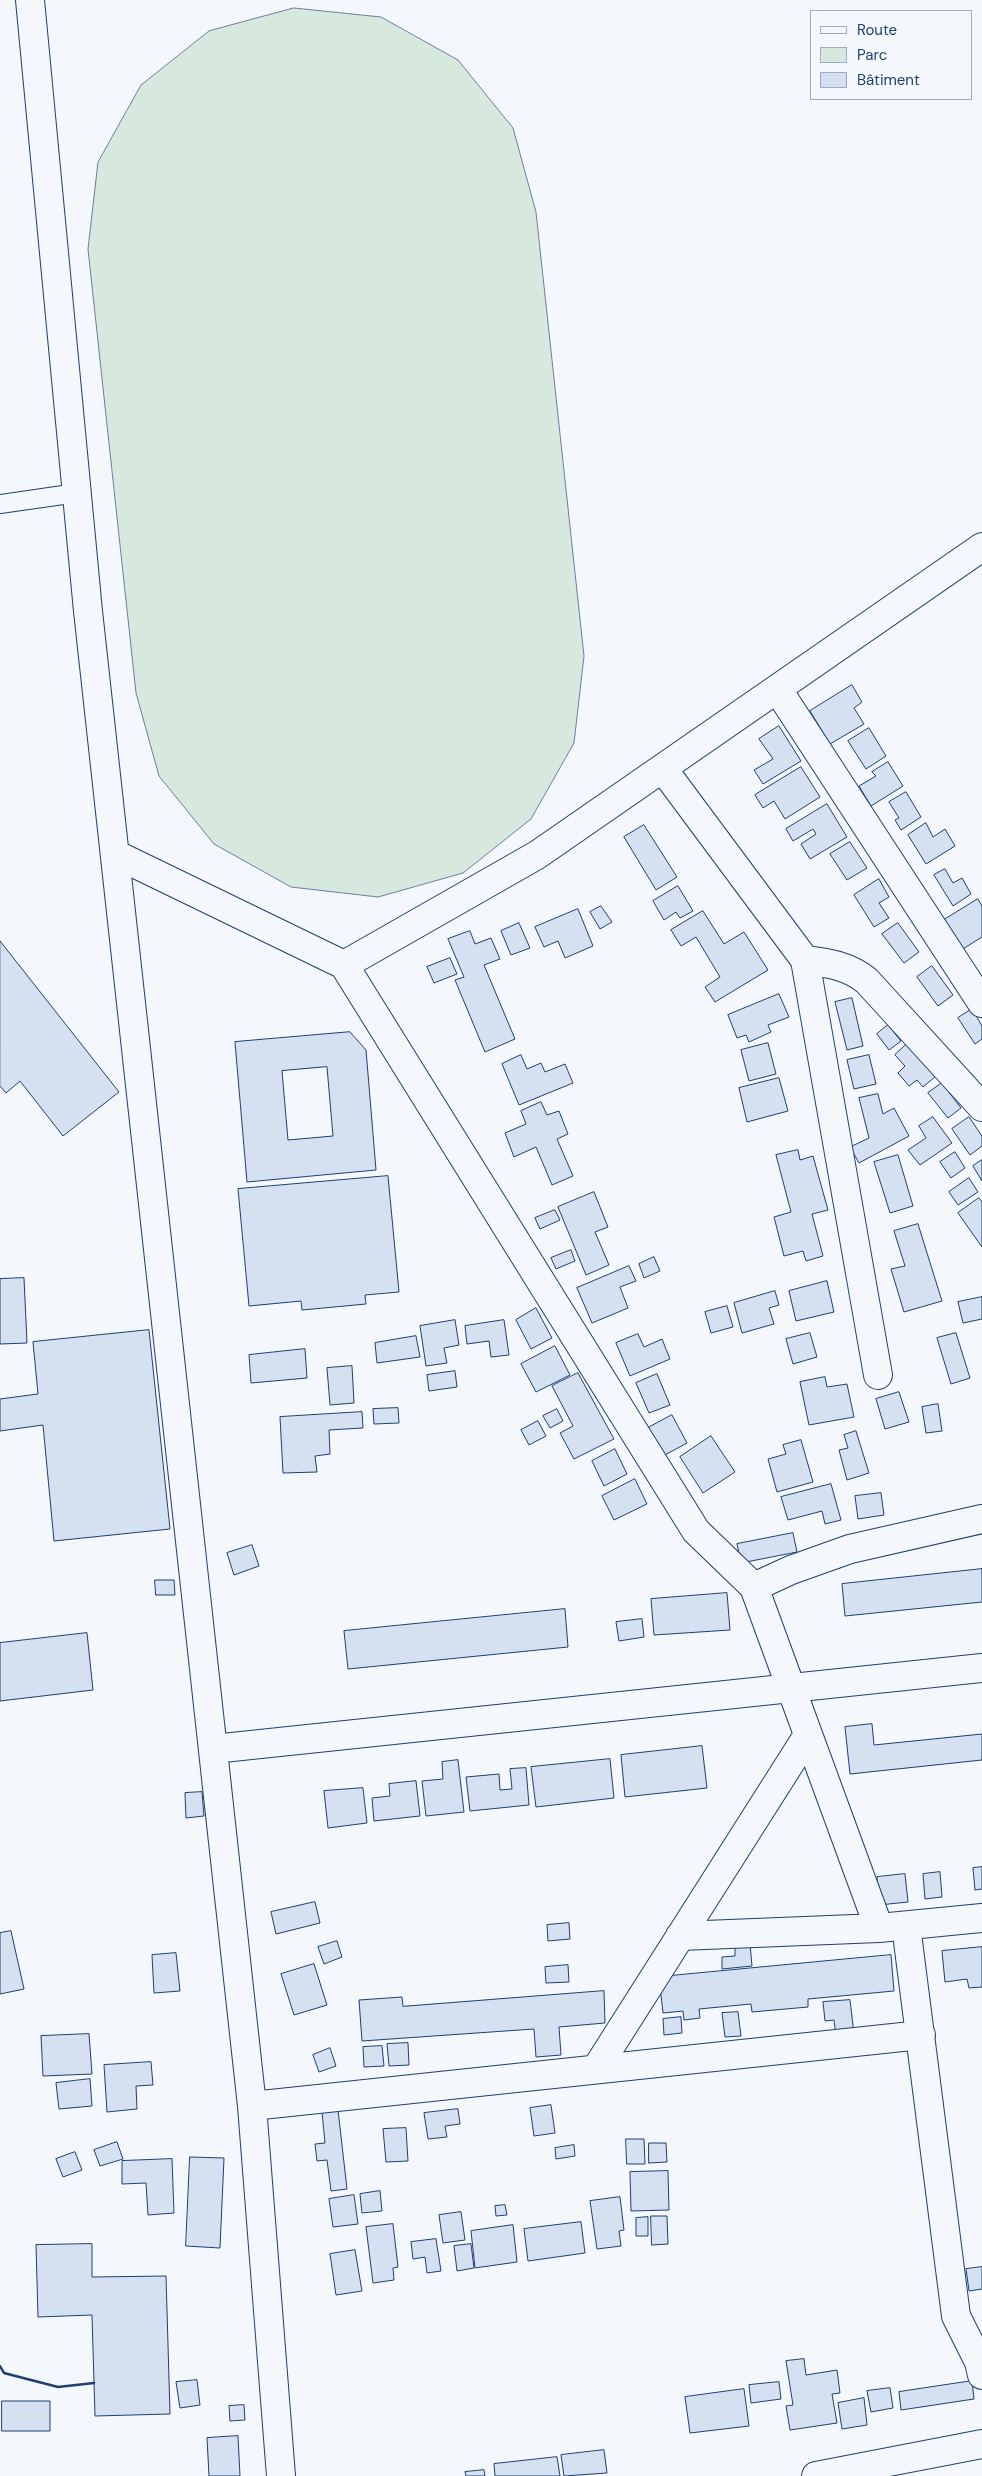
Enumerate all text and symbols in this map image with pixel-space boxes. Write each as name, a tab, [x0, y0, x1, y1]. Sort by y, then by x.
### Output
legend	[810, 10, 972, 100]
text: Route	[857, 20, 897, 40]
text: Parc	[857, 45, 887, 65]
text: Bâtiment	[857, 70, 920, 90]

